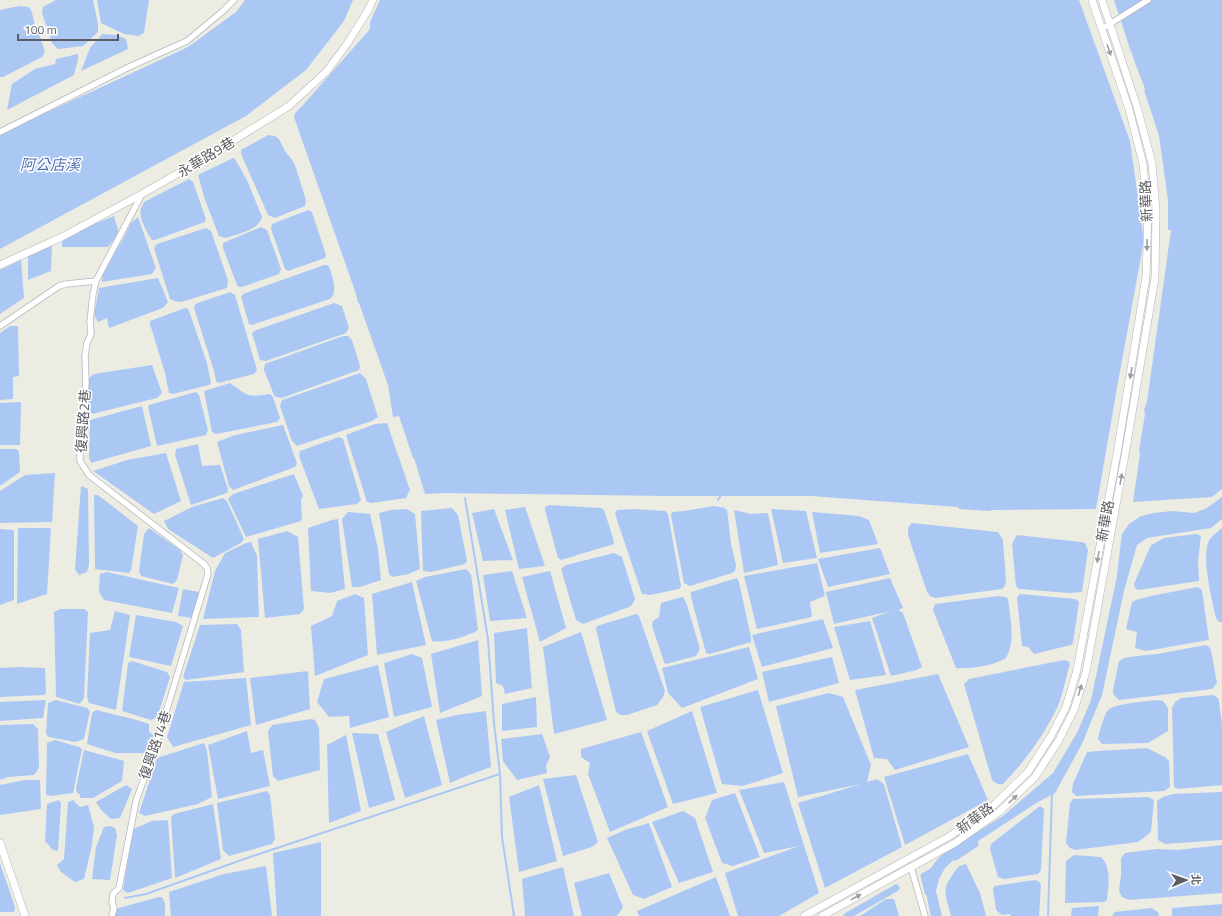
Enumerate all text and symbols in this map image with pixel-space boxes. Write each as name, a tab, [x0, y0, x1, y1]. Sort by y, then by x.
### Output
scale bar	[18, 16, 118, 42]
text: 100 m	[24, 20, 57, 39]
one-way arrow	[1106, 44, 1112, 56]
street label: 永華路9巷	[173, 131, 239, 182]
water label: 阿公店溪	[20, 153, 82, 176]
street label: 新華路	[1134, 180, 1157, 223]
one-way arrow	[1144, 239, 1150, 252]
one-way arrow	[1127, 367, 1133, 380]
street label: 復興路2巷	[70, 388, 95, 454]
one-way arrow	[1118, 473, 1124, 486]
street label: 新華路	[1091, 498, 1118, 543]
one-way arrow	[1095, 550, 1101, 563]
one-way arrow	[1077, 683, 1083, 695]
street label: 復興路14巷	[133, 708, 176, 782]
one-way arrow	[1008, 794, 1018, 803]
street label: 新華路	[952, 797, 998, 838]
north arrow	[1166, 860, 1206, 900]
text: 北	[1188, 874, 1204, 885]
one-way arrow	[850, 894, 862, 901]

